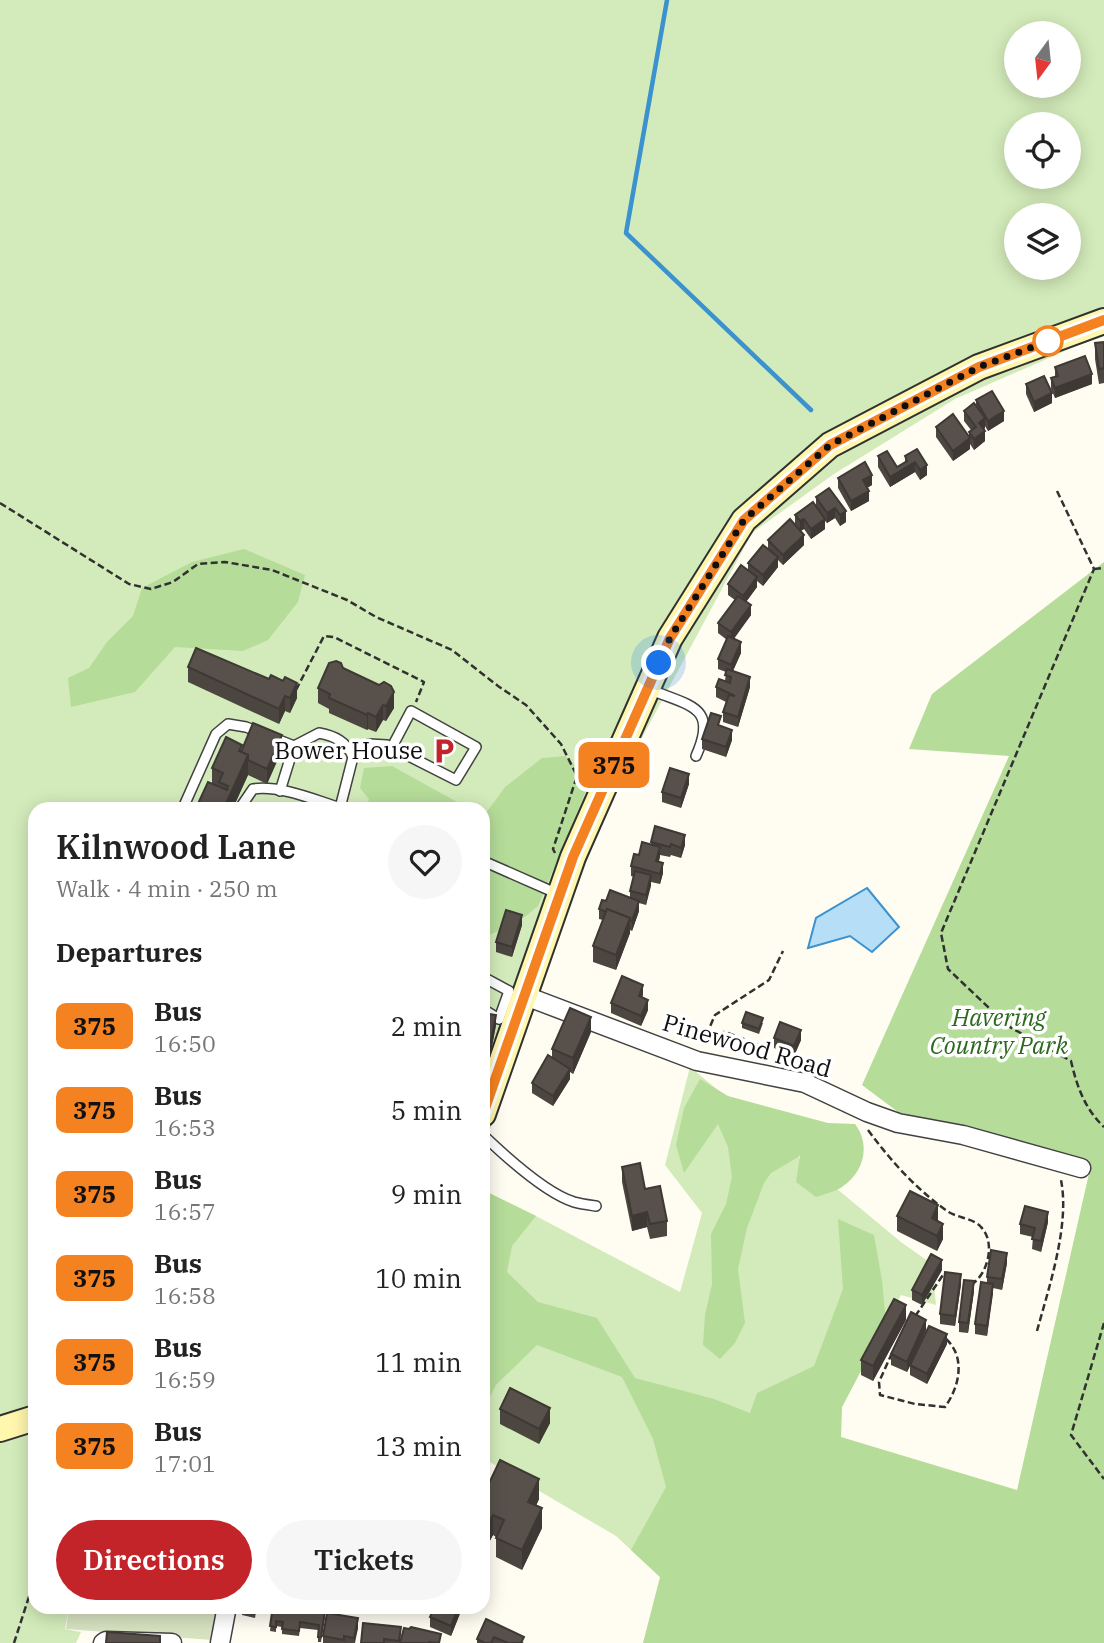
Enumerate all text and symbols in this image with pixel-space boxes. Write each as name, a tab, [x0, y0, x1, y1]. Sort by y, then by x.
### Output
north arrow	[1004, 21, 1082, 98]
map controls	[1004, 21, 1081, 280]
button: locate	[1004, 112, 1081, 189]
button: layers	[1004, 203, 1081, 280]
unlabelled marker	[1033, 326, 1063, 356]
your location	[641, 645, 676, 680]
place label: Bower House	[274, 734, 423, 766]
parking icon: Bower House	[429, 736, 459, 766]
line badge: 375	[574, 742, 654, 788]
text: 375	[592, 749, 636, 781]
text: Kilnwood Lane	[56, 825, 296, 868]
button: heart	[388, 825, 462, 899]
text: Walk · 4 min · 250 m	[56, 873, 278, 903]
text: Departures	[56, 935, 202, 969]
text: Bus	[154, 994, 202, 1028]
park label: Havering Country Park	[930, 1001, 1069, 1061]
street label: Pinewood Road	[659, 1006, 835, 1084]
text: 2 min	[391, 1009, 462, 1043]
text: 375	[73, 1010, 116, 1042]
text: 16:50	[154, 1028, 216, 1058]
text: Bus	[154, 1078, 202, 1112]
text: 5 min	[391, 1093, 462, 1127]
text: 375	[73, 1094, 116, 1126]
text: 16:53	[154, 1112, 216, 1142]
text: Bus	[154, 1162, 202, 1196]
text: 9 min	[391, 1177, 462, 1211]
text: 375	[73, 1178, 116, 1210]
text: 16:57	[154, 1196, 216, 1226]
text: Bus	[154, 1246, 202, 1280]
text: 10 min	[375, 1261, 462, 1295]
text: 375	[73, 1262, 116, 1294]
text: 16:58	[154, 1280, 216, 1310]
text: Bus	[154, 1330, 202, 1364]
text: 11 min	[375, 1345, 462, 1379]
text: 375	[73, 1346, 116, 1378]
text: 16:59	[154, 1364, 216, 1394]
text: Bus	[154, 1414, 202, 1448]
text: 13 min	[375, 1429, 462, 1463]
text: 375	[73, 1430, 116, 1462]
text: 17:01	[154, 1448, 216, 1478]
button: Directions	[56, 1520, 252, 1600]
button: Tickets	[266, 1520, 462, 1600]

